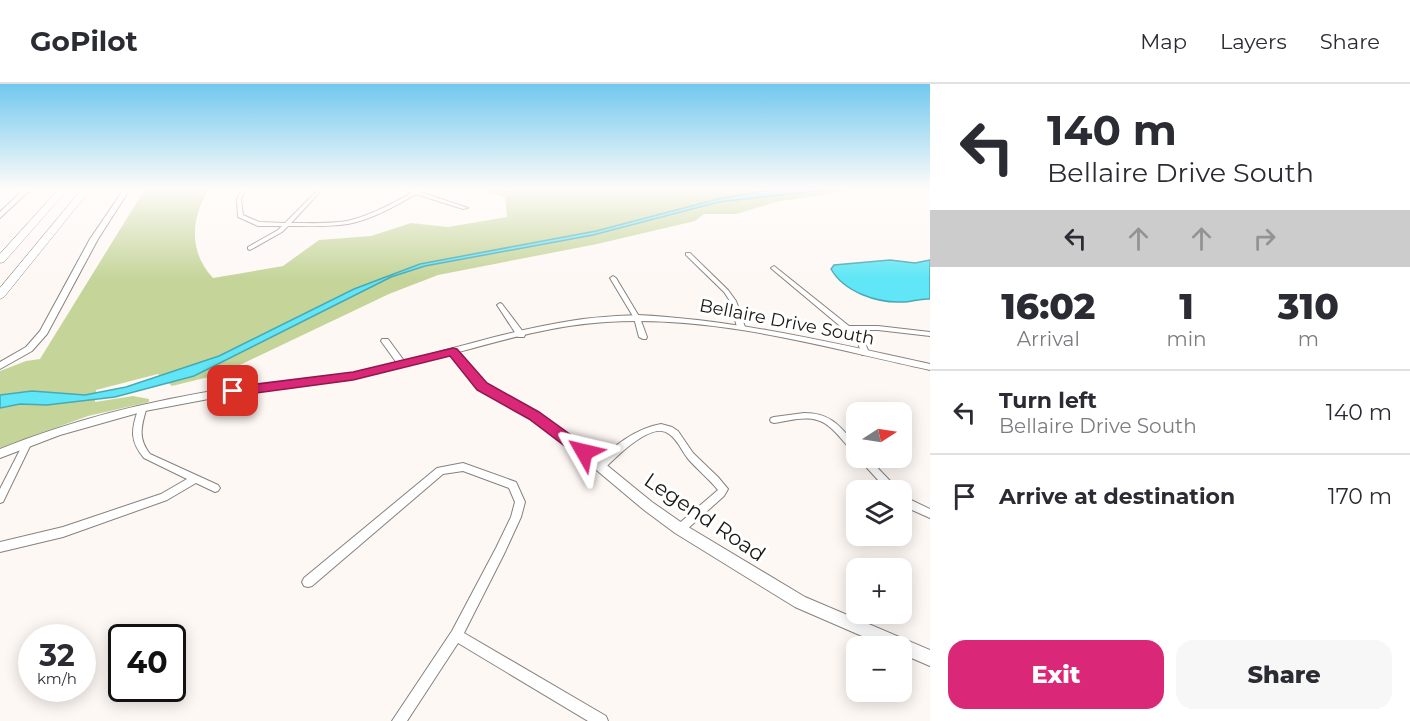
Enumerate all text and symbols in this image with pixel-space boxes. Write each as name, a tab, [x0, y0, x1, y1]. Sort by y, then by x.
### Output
text: GoPilot	[30, 24, 138, 58]
text: Map	[1140, 29, 1187, 54]
text: Layers	[1220, 29, 1287, 54]
text: Share	[1320, 29, 1380, 54]
text: 140 m	[1047, 104, 1177, 156]
icon: left	[948, 108, 1026, 186]
text: Bellaire Drive South	[1047, 156, 1314, 189]
icon: left	[1059, 222, 1092, 255]
icon: ahead	[1122, 222, 1155, 255]
icon: ahead	[1185, 222, 1218, 255]
icon: right	[1248, 222, 1281, 255]
text: 16:02	[1001, 284, 1095, 328]
text: 1	[1179, 284, 1194, 328]
text: 310	[1278, 284, 1339, 328]
street label: Bellaire Drive South	[698, 294, 876, 350]
text: Arrival	[1017, 327, 1080, 351]
text: min	[1167, 327, 1207, 351]
text: m	[1298, 327, 1319, 351]
pin	[207, 365, 258, 416]
icon: arrive	[216, 374, 249, 407]
text: Turn left	[999, 387, 1097, 414]
icon: left	[948, 396, 981, 429]
text: 140 m	[1326, 399, 1392, 426]
north arrow	[846, 402, 912, 468]
map controls	[846, 402, 912, 702]
text: Bellaire Drive South	[999, 414, 1197, 438]
position arrow	[552, 420, 616, 484]
street label: Legend Road	[640, 467, 770, 567]
button: layers	[846, 480, 912, 546]
icon: arrive	[948, 480, 981, 513]
text: Arrive at destination	[999, 483, 1235, 510]
text: 170 m	[1328, 483, 1392, 510]
button: +	[846, 558, 912, 624]
speed limit sign: 40	[108, 624, 186, 702]
button: −	[846, 636, 912, 702]
text: 32	[39, 637, 75, 674]
button: Exit	[948, 640, 1164, 709]
button: Share	[1176, 640, 1392, 709]
text: km/h	[37, 669, 77, 688]

